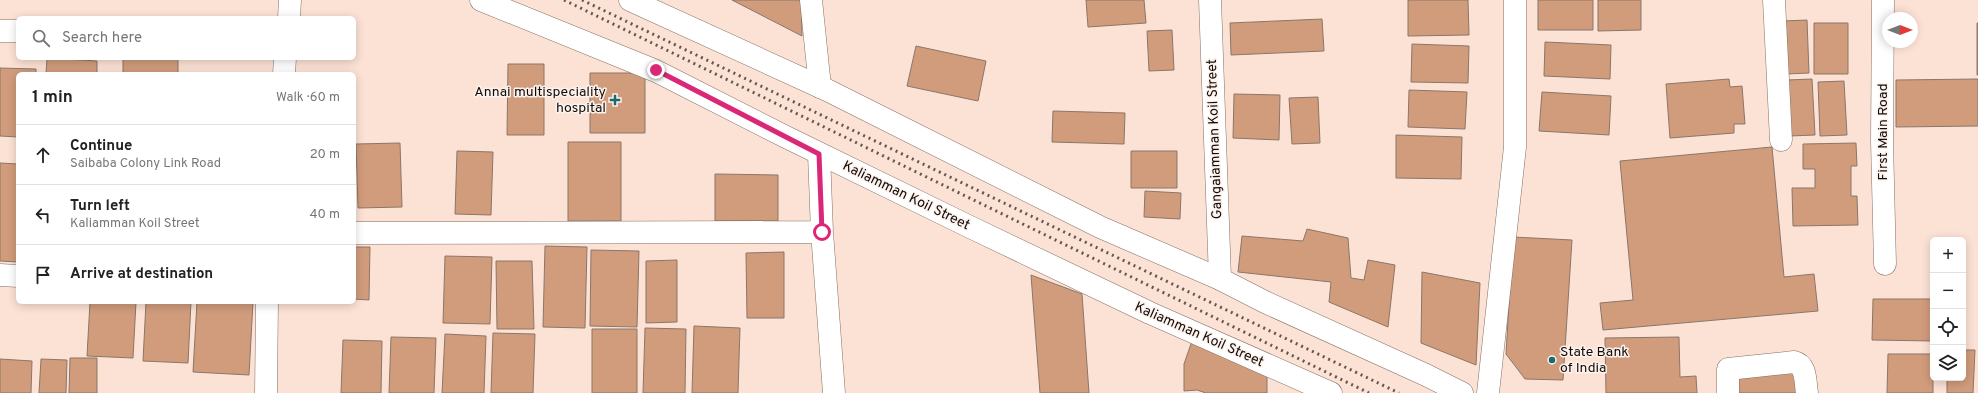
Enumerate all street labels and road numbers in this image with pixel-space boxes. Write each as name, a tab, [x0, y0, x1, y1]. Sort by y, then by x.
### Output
street label: Gangaiamman Koil Street	[1204, 59, 1226, 219]
street label: First Main Road	[1875, 83, 1892, 181]
street label: Kaliamman Koil Street	[840, 158, 972, 234]
street label: Kaliamman Koil Street	[1132, 299, 1266, 371]

